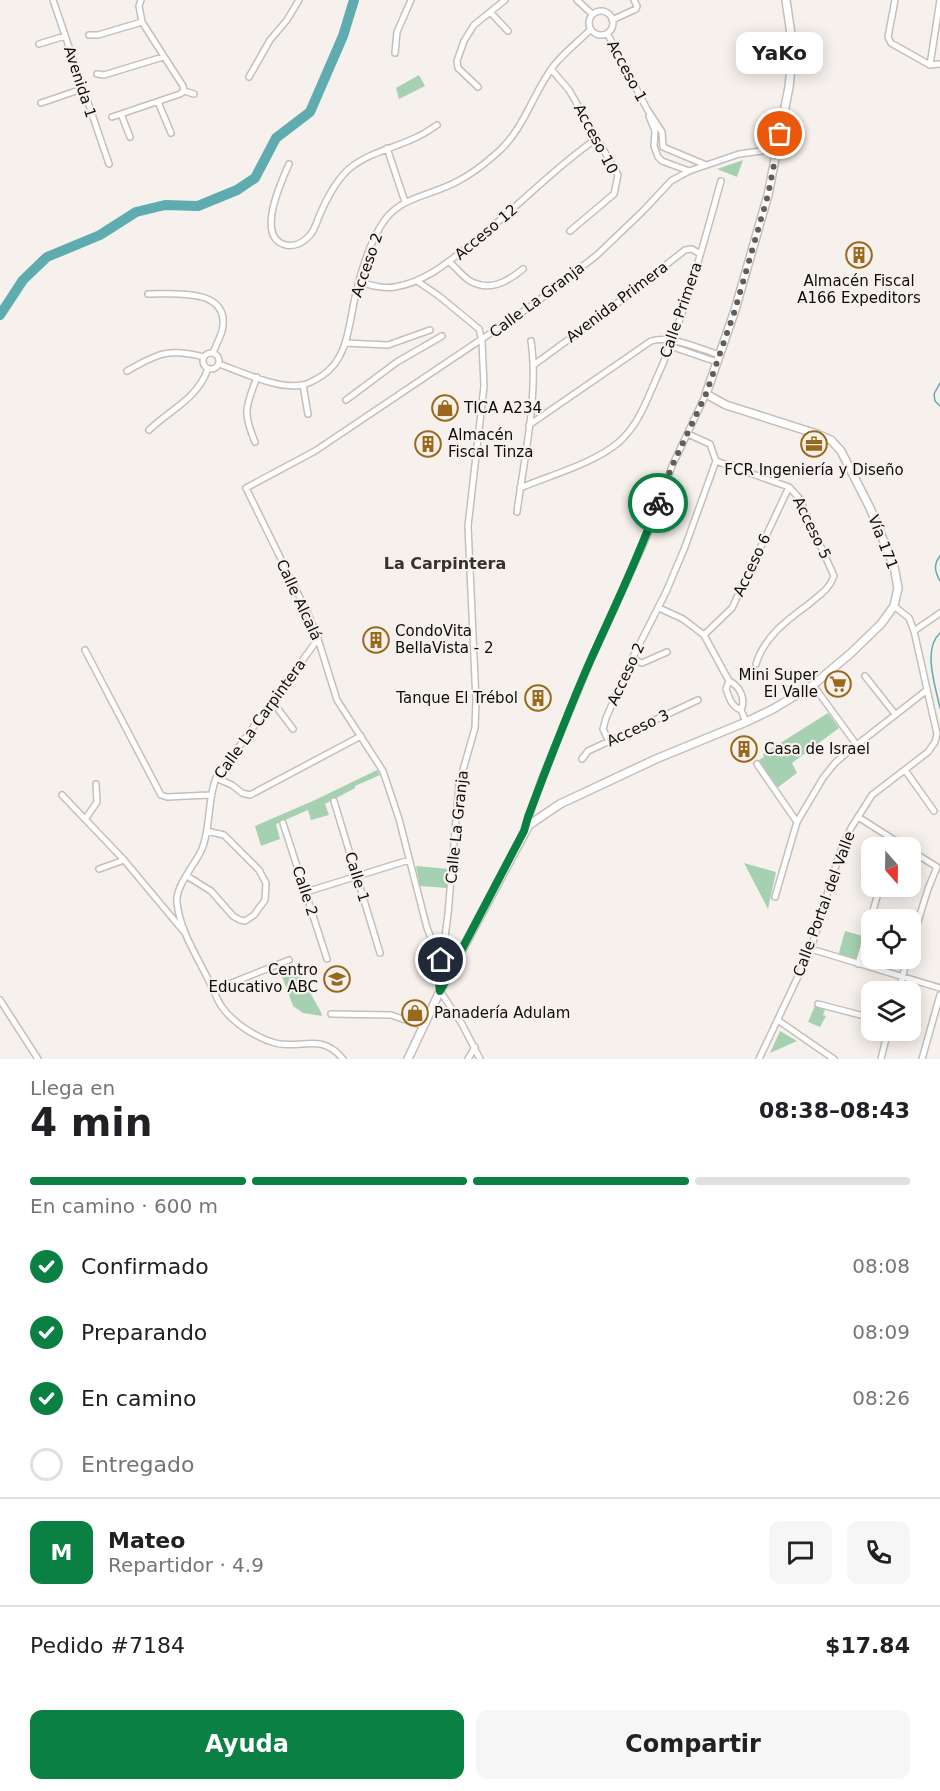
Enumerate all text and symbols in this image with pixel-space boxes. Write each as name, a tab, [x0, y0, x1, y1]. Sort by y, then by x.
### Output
callout: YaKo	[736, 32, 824, 74]
street label: Acceso 1	[603, 37, 651, 105]
text: YaKo	[752, 41, 807, 65]
street label: Avenida 1	[60, 44, 100, 120]
street label: Acceso 10	[570, 101, 622, 177]
pin	[754, 108, 805, 159]
icon: bag	[763, 117, 796, 150]
street label: Acceso 12	[451, 200, 521, 264]
street label: Acceso 2	[348, 230, 386, 300]
building icon: Almacén Fiscal A166 Expeditors	[844, 240, 874, 270]
street label: Calle La Granja	[486, 258, 588, 342]
street label: Avenida Primera	[562, 258, 672, 346]
street label: Calle Primera	[656, 260, 706, 360]
place label: Almacén Fiscal A166 Expeditors	[797, 272, 921, 307]
shop icon: TICA A234	[430, 393, 460, 423]
place label: TICA A234	[463, 399, 542, 417]
place label: Almacén Fiscal Tinza	[448, 426, 533, 461]
building icon: Almacén Fiscal Tinza	[413, 429, 443, 459]
office icon: FCR Ingeniería y Diseño	[799, 429, 829, 459]
place label: FCR Ingeniería y Diseño	[724, 461, 904, 479]
courier	[628, 473, 688, 533]
icon: bike	[642, 487, 675, 520]
street label: Acceso 5	[789, 494, 835, 562]
street label: Vía 171	[864, 512, 902, 572]
street label: Acceso 6	[730, 531, 774, 599]
district label: La Carpintera	[384, 554, 506, 573]
street label: Calle Alcalá	[272, 557, 326, 643]
place label: CondoVita BellaVista - 2	[395, 622, 494, 657]
building icon: CondoVita BellaVista - 2	[361, 625, 391, 655]
street label: Acceso 2	[604, 640, 648, 708]
street label: Calle La Carpintera	[210, 656, 310, 782]
place label: Mini Super El Valle	[739, 666, 819, 701]
supermarket icon: Mini Super El Valle	[823, 669, 853, 699]
building icon: Tanque El Trébol	[523, 683, 553, 713]
place label: Tanque El Trébol	[395, 689, 518, 707]
street label: Acceso 3	[604, 706, 672, 750]
building icon: Casa de Israel	[729, 734, 759, 764]
place label: Casa de Israel	[764, 740, 870, 758]
street label: Calle La Granja	[442, 769, 472, 885]
street label: Calle Portal del Valle	[789, 829, 859, 979]
north arrow	[861, 837, 921, 897]
map controls	[861, 837, 921, 1041]
street label: Calle 1	[341, 850, 373, 904]
street label: Calle 2	[288, 864, 322, 918]
button: locate	[861, 909, 921, 969]
pin	[415, 934, 466, 985]
icon: home	[424, 943, 457, 976]
place label: Centro Educativo ABC	[208, 961, 318, 996]
school or university icon: Centro Educativo ABC	[322, 964, 352, 994]
button: layers	[861, 981, 921, 1041]
shop icon: Panadería Adulam	[400, 998, 430, 1028]
place label: Panadería Adulam	[434, 1004, 570, 1022]
text: Llega en	[30, 1076, 115, 1100]
text: 08:38–08:43	[759, 1098, 910, 1123]
text: 4 min	[30, 1100, 152, 1145]
text: En camino · 600 m	[30, 1194, 218, 1218]
icon: check	[30, 1250, 63, 1283]
text: Confirmado	[81, 1254, 209, 1279]
text: 08:08	[852, 1254, 910, 1278]
icon: check	[30, 1316, 63, 1349]
text: Preparando	[81, 1320, 207, 1345]
text: 08:09	[852, 1320, 910, 1344]
icon: check	[30, 1382, 63, 1415]
text: En camino	[81, 1386, 196, 1411]
text: 08:26	[852, 1386, 910, 1410]
text: Entregado	[81, 1452, 194, 1477]
button: chat	[769, 1521, 832, 1584]
button: phone	[847, 1521, 910, 1584]
text: Mateo	[108, 1528, 185, 1553]
text: M	[51, 1540, 72, 1565]
text: Repartidor · 4.9	[108, 1553, 264, 1577]
text: Pedido #7184	[30, 1633, 185, 1658]
text: $17.84	[825, 1633, 910, 1658]
button: Ayuda	[30, 1710, 464, 1779]
button: Compartir	[476, 1710, 910, 1779]

